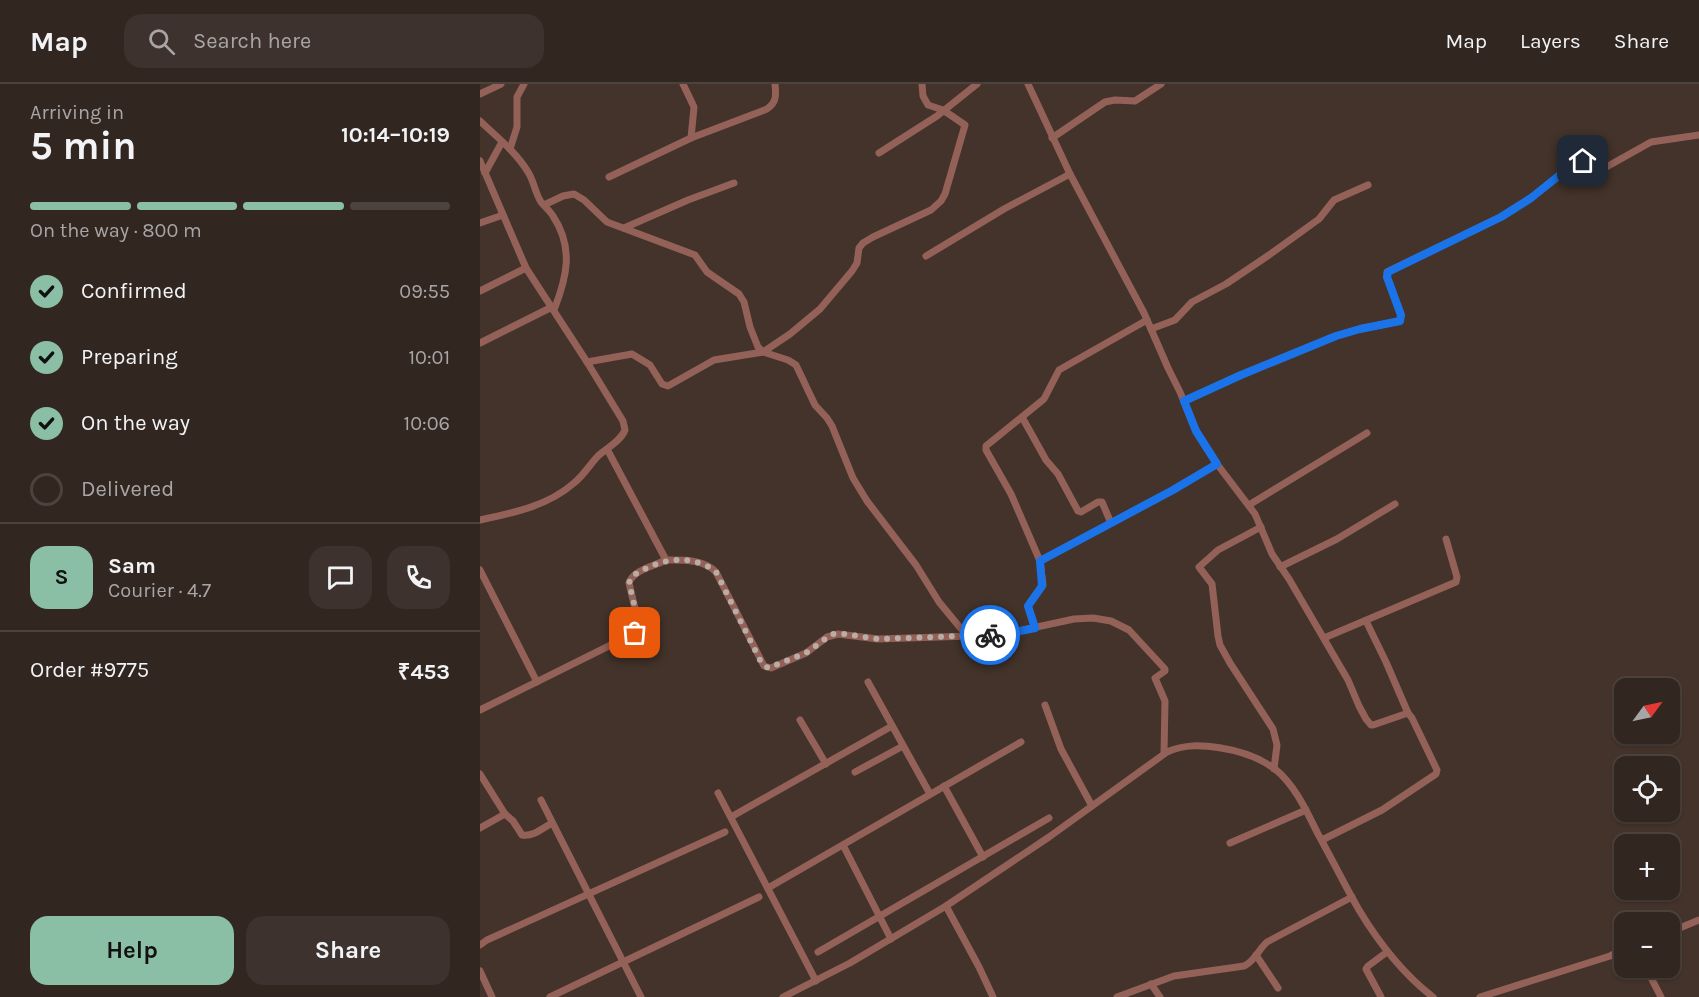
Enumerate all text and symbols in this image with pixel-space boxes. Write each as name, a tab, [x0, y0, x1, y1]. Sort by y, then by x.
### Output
search box	[124, 14, 544, 68]
text: Map	[30, 25, 88, 58]
icon: search	[145, 25, 178, 58]
text: Search here	[193, 28, 311, 54]
text: Map	[1445, 29, 1487, 53]
text: Layers	[1520, 29, 1581, 53]
text: Share	[1614, 29, 1669, 53]
text: Arriving in	[30, 101, 124, 124]
text: 10:14–10:19	[341, 122, 450, 148]
text: 5 min	[30, 123, 137, 169]
pin	[1557, 135, 1608, 186]
icon: home	[1566, 144, 1599, 177]
text: On the way · 800 m	[30, 219, 202, 242]
icon: check	[30, 275, 63, 308]
text: Confirmed	[81, 278, 187, 304]
text: 09:55	[399, 280, 450, 303]
icon: check	[30, 341, 63, 374]
text: Preparing	[81, 344, 178, 370]
text: 10:01	[408, 346, 450, 369]
icon: check	[30, 407, 63, 440]
text: On the way	[81, 410, 190, 436]
text: 10:06	[404, 412, 450, 435]
text: Delivered	[81, 476, 174, 502]
button: chat	[309, 546, 372, 609]
button: phone	[387, 546, 450, 609]
text: Sam	[108, 553, 156, 579]
text: S	[54, 564, 69, 590]
text: Courier · 4.7	[108, 579, 211, 602]
courier	[960, 605, 1020, 665]
pin	[609, 607, 660, 658]
icon: bag	[618, 616, 651, 649]
icon: bike	[974, 619, 1007, 652]
text: Order #9775	[30, 657, 149, 683]
text: ₹453	[398, 659, 450, 685]
north arrow	[1614, 678, 1680, 744]
map controls	[1614, 678, 1680, 978]
button: locate	[1614, 756, 1680, 822]
button: +	[1614, 834, 1680, 900]
button: −	[1614, 912, 1680, 978]
button: Help	[30, 916, 234, 985]
button: Share	[246, 916, 450, 985]

